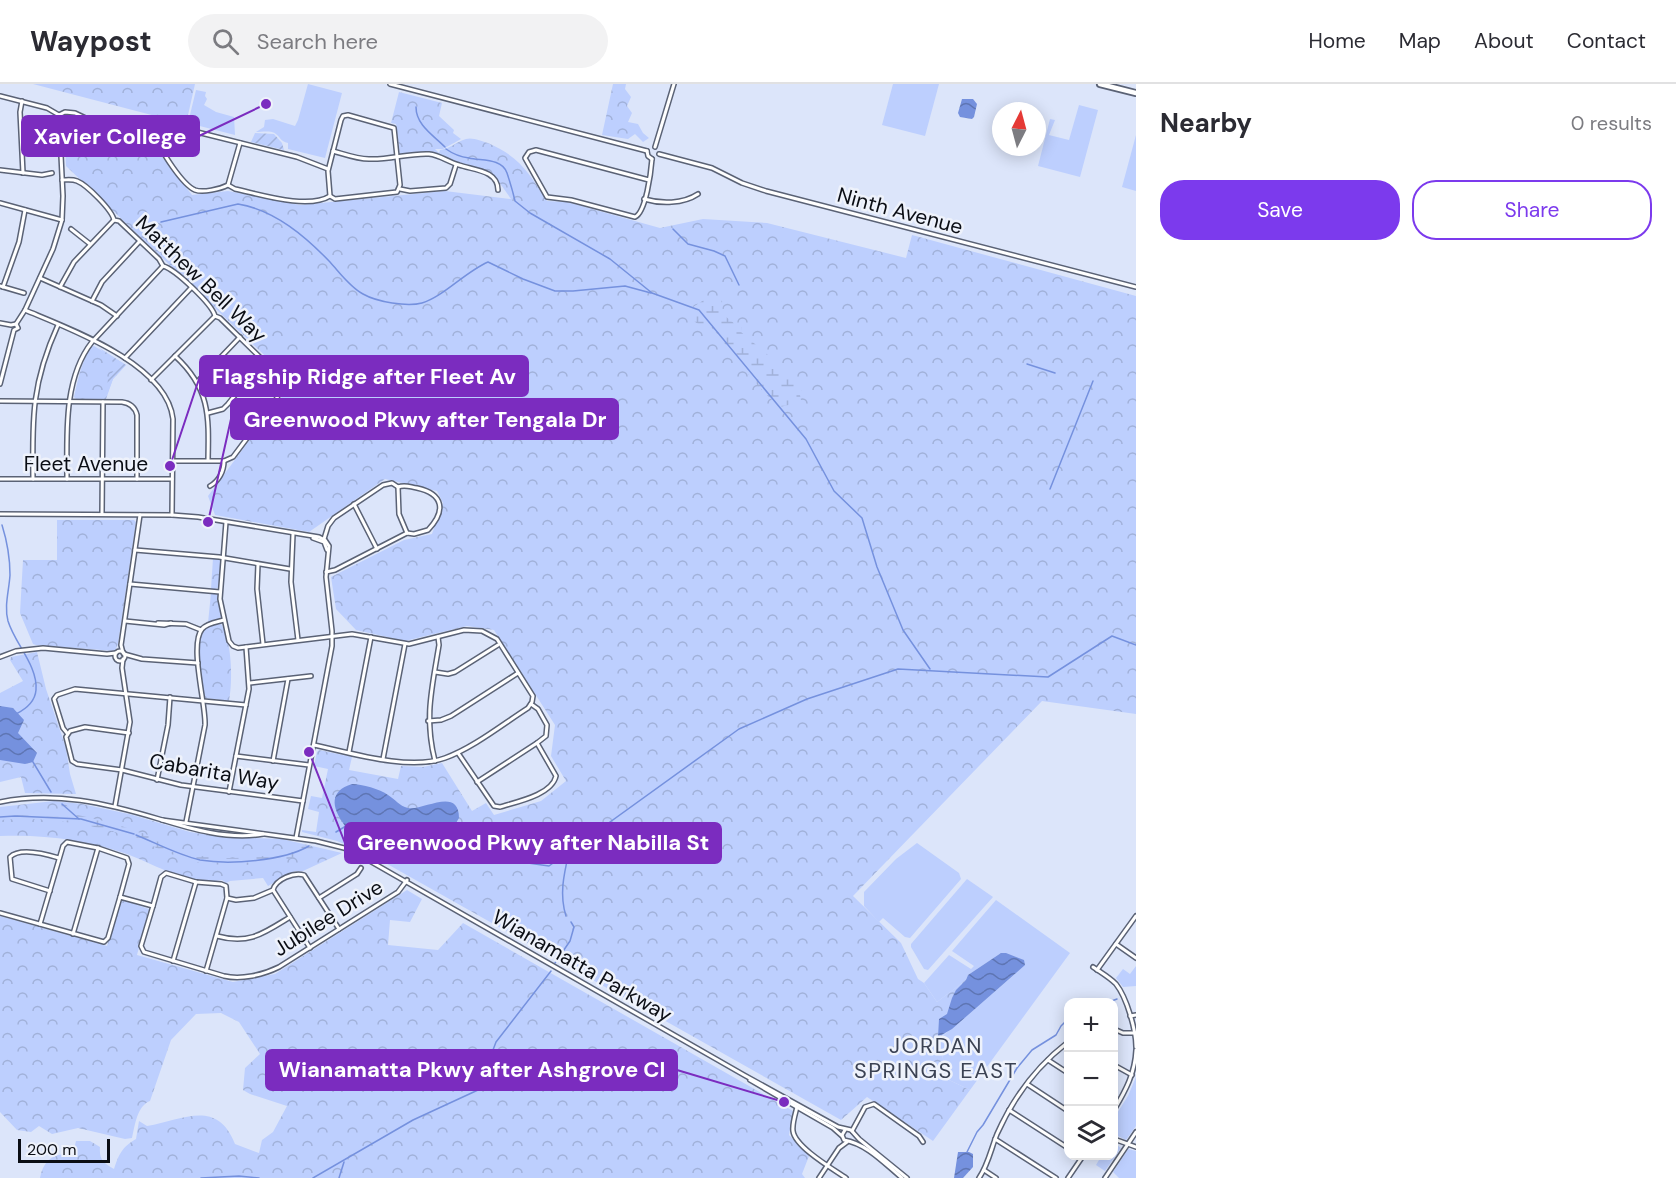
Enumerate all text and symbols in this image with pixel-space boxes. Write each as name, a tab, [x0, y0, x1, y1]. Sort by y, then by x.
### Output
search box	[188, 14, 608, 68]
text: Waypost	[30, 23, 152, 60]
icon: search	[209, 25, 242, 58]
text: Search here	[257, 27, 378, 56]
text: Home	[1308, 27, 1366, 55]
text: Map	[1399, 27, 1441, 55]
text: About	[1474, 27, 1534, 55]
text: Contact	[1567, 27, 1646, 55]
north arrow	[992, 102, 1046, 156]
text: Nearby	[1160, 106, 1252, 140]
text: 0 results	[1571, 110, 1652, 136]
callout: Xavier College	[22, 116, 199, 156]
text: Xavier College	[34, 122, 186, 151]
button: Save	[1160, 180, 1400, 240]
button: Share	[1412, 180, 1652, 240]
street label: Ninth Avenue	[834, 181, 966, 241]
street label: Matthew Bell Way	[129, 209, 273, 349]
callout: Flagship Ridge after Fleet Av	[200, 356, 528, 396]
text: Flagship Ridge after Fleet Av	[212, 362, 517, 391]
callout: Greenwood Pkwy after Tengala Dr	[231, 399, 618, 439]
text: Greenwood Pkwy after Tengala Dr	[244, 405, 606, 434]
street label: Fleet Avenue	[24, 450, 148, 478]
street label: Cabarita Way	[147, 747, 281, 797]
callout: Greenwood Pkwy after Nabilla St	[345, 823, 721, 863]
text: Greenwood Pkwy after Nabilla St	[357, 828, 709, 857]
street label: Jubilee Drive	[268, 873, 388, 963]
street label: Wianamatta Parkway	[487, 903, 677, 1029]
map controls	[1064, 998, 1118, 1160]
button: +	[1064, 998, 1118, 1052]
district label: JORDAN SPRINGS EAST	[854, 1031, 1018, 1085]
callout: Wianamatta Pkwy after Ashgrove Cl	[266, 1050, 677, 1090]
button: −	[1064, 1052, 1118, 1106]
text: Wianamatta Pkwy after Ashgrove Cl	[279, 1055, 665, 1084]
button: layers	[1064, 1106, 1118, 1160]
scale bar	[18, 1136, 110, 1164]
text: 200 m	[27, 1139, 76, 1160]

